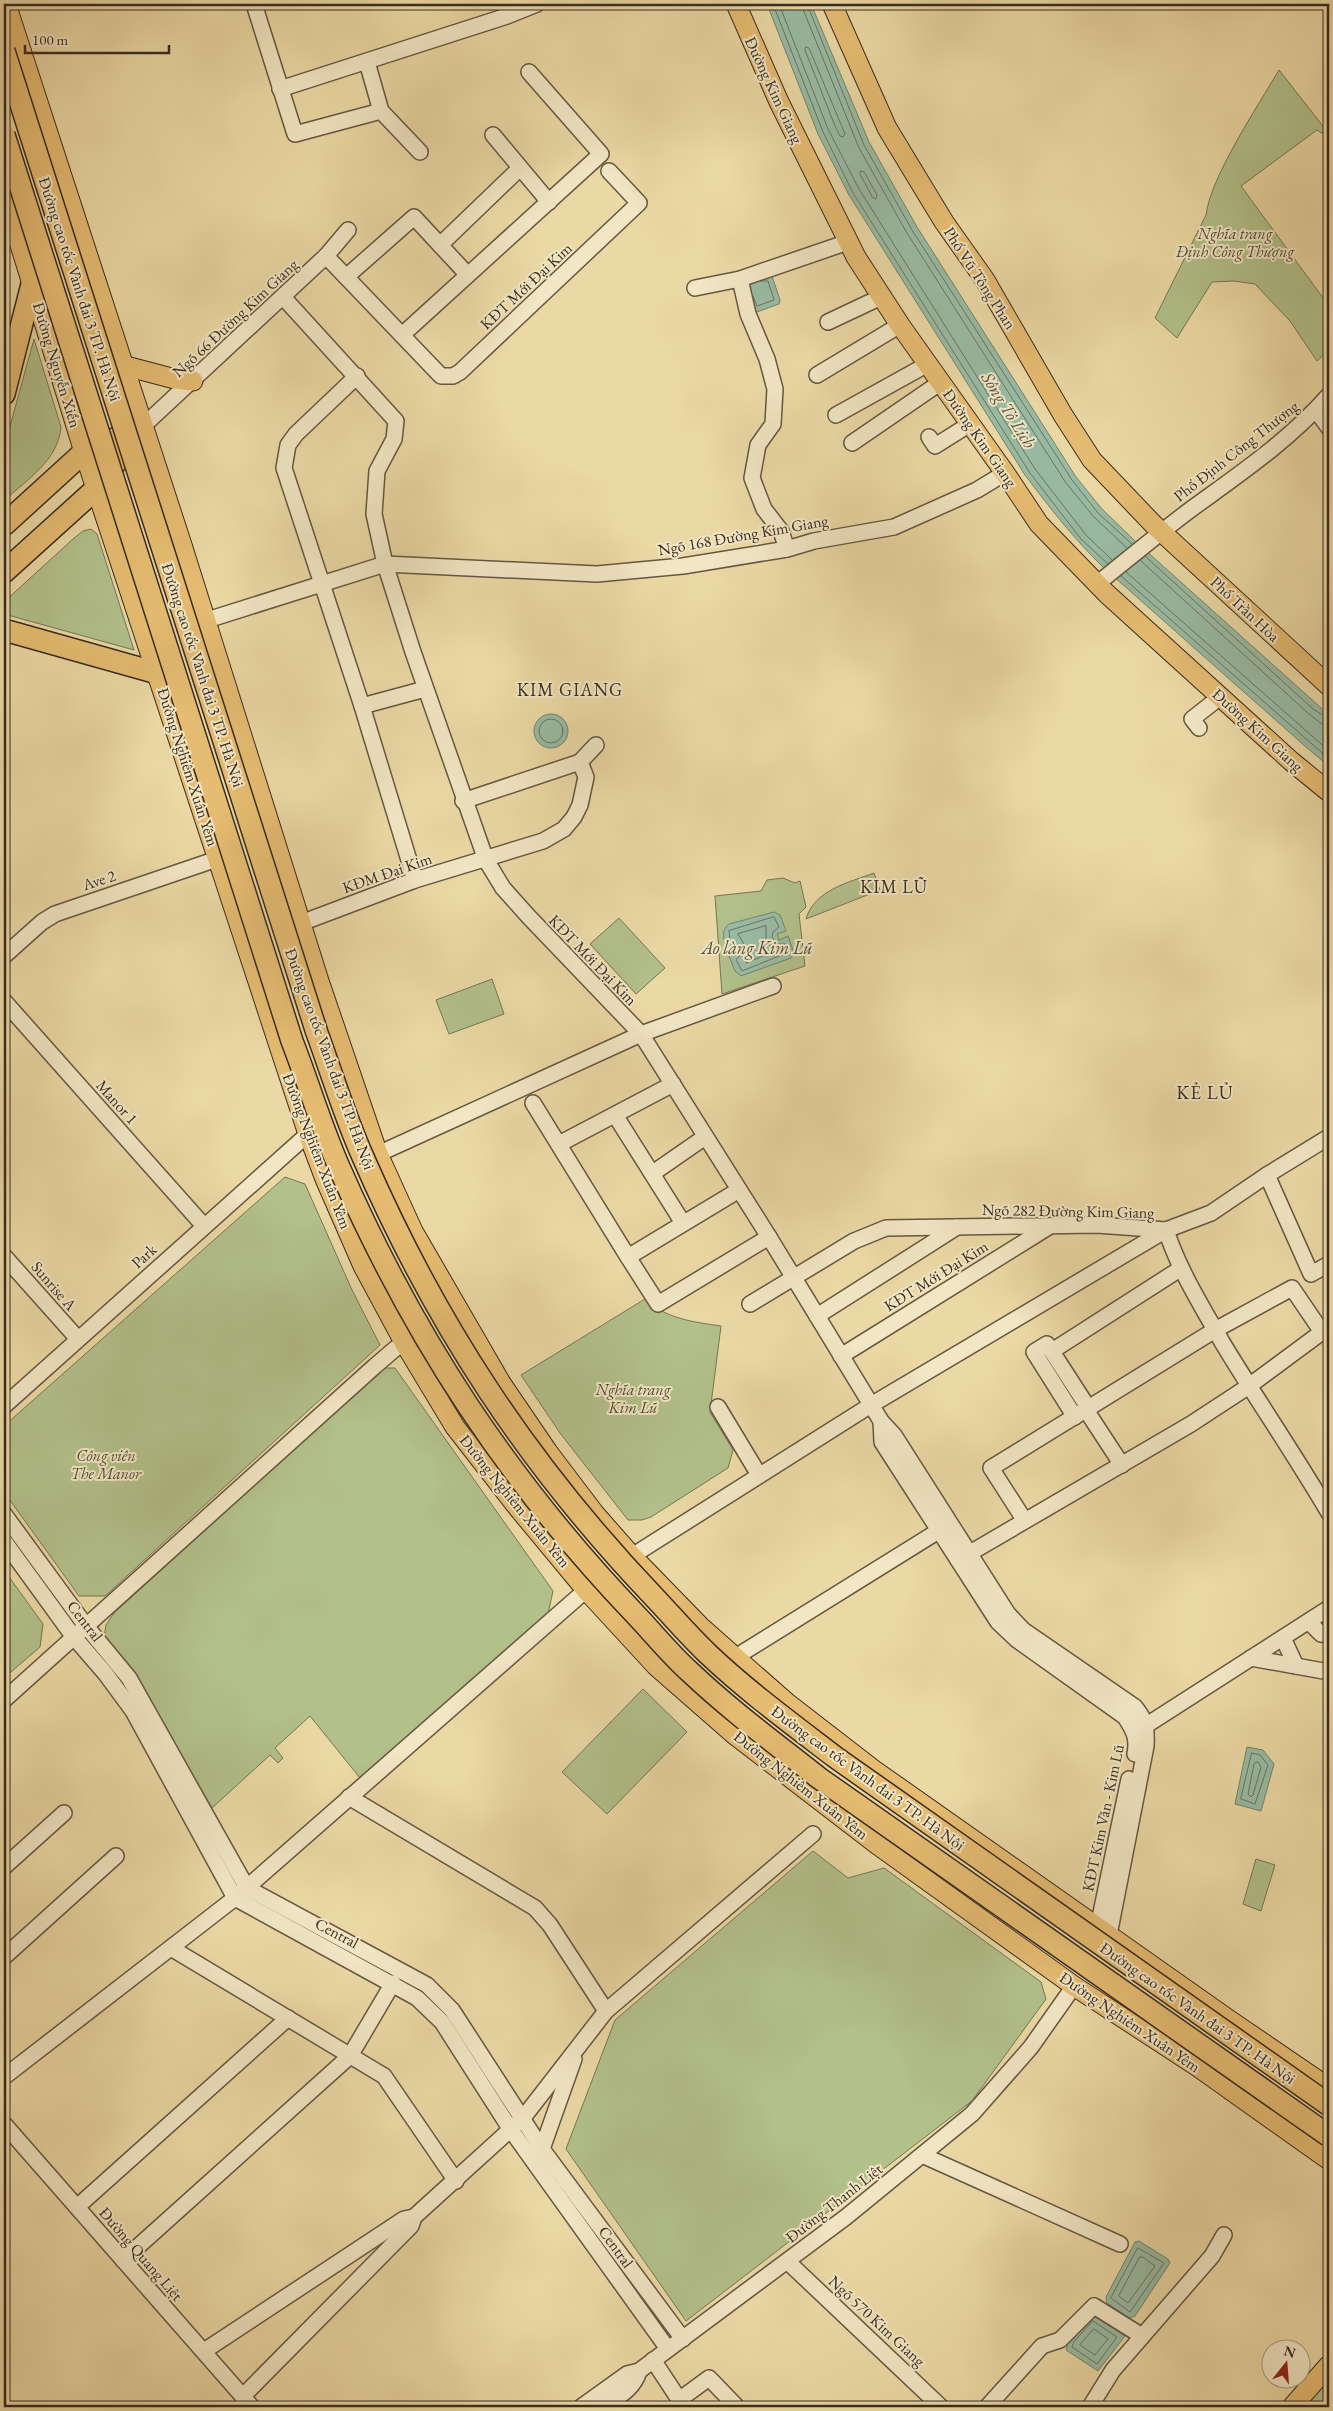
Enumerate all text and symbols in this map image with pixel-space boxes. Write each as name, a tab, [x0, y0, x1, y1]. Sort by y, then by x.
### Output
scale bar	[25, 22, 169, 54]
text: 100 m	[32, 30, 69, 49]
street label: Đường Kim Giang	[740, 33, 808, 148]
street label: Đường cao tốc Vành đai 3 TP. Hà Nội	[34, 174, 126, 404]
street label: Phố Vũ Tông Phan	[939, 223, 1021, 334]
park label: Nghĩa trang Định Công Thượng	[1175, 223, 1296, 262]
street label: KĐT Mới Đại Kim	[475, 237, 577, 334]
street label: Ngõ 66 Đường Kim Giang	[168, 253, 303, 382]
street label: Đường Nguyễn Xiển	[28, 300, 86, 431]
water label: Sông Tô Lịch	[975, 367, 1042, 453]
street label: Đường Kim Giang	[938, 385, 1022, 492]
street label: Phố Định Công Thượng	[1169, 395, 1304, 506]
street label: Ngõ 168 Đường Kim Giang	[656, 509, 831, 560]
street label: Đường cao tốc Vành đai 3 TP. Hà Nội	[157, 560, 249, 790]
street label: Phố Trần Hòa	[1206, 571, 1285, 647]
district label: KIM GIANG	[517, 678, 623, 701]
street label: Đường Kim Giang	[1208, 684, 1309, 777]
street label: Đường Nghiêm Xuân Yêm	[152, 685, 224, 849]
street label: KĐM Đại Kim	[339, 848, 435, 898]
street label: Ave 2	[79, 865, 119, 896]
district label: KIM LŨ	[860, 875, 928, 898]
street label: KĐT Mới Đại Kim	[544, 910, 642, 1010]
water label: Ao làng Kim Lũ	[700, 936, 813, 960]
street label: Đường cao tốc Vành đai 3 TP. Hà Nội	[280, 945, 380, 1173]
street label: Đường Nghiêm Xuân Yêm	[278, 1070, 357, 1233]
street label: Manor 1	[91, 1075, 143, 1129]
district label: KẺ LỦ	[1176, 1080, 1234, 1105]
street label: Ngõ 282 Đường Kim Giang	[982, 1199, 1155, 1223]
street label: KĐT Mới Đại Kim	[880, 1235, 992, 1316]
street label: Park	[127, 1239, 162, 1273]
street label: Sunrise A	[27, 1257, 82, 1316]
park label: Nghĩa trang Kim Lũ	[595, 1379, 672, 1418]
street label: Đường Nghiêm Xuân Yêm	[455, 1430, 576, 1572]
park label: Công viên The Manor	[71, 1445, 142, 1484]
street label: Central	[62, 1596, 108, 1646]
street label: Đường cao tốc Vành đai 3 TP. Hà Nội	[767, 1701, 969, 1855]
street label: Đường Nghiêm Xuân Yêm	[729, 1726, 873, 1845]
street label: KĐT Kim Văn - Kim Lũ	[1077, 1742, 1129, 1894]
street label: Central	[311, 1913, 363, 1953]
street label: Đường cao tốc Vành đai 3 TP. Hà Nội	[1096, 1937, 1300, 2089]
street label: Đường Nghiêm Xuân Yêm	[1056, 1967, 1205, 2077]
street label: Đường Thanh Liệt	[781, 2159, 887, 2247]
street label: Đường Quang Liệt	[94, 2203, 188, 2305]
street label: Central	[594, 2222, 638, 2272]
street label: Ngõ 570 Kim Giang	[824, 2271, 931, 2372]
north arrow	[1260, 2338, 1310, 2388]
text: N	[1282, 2341, 1298, 2362]

